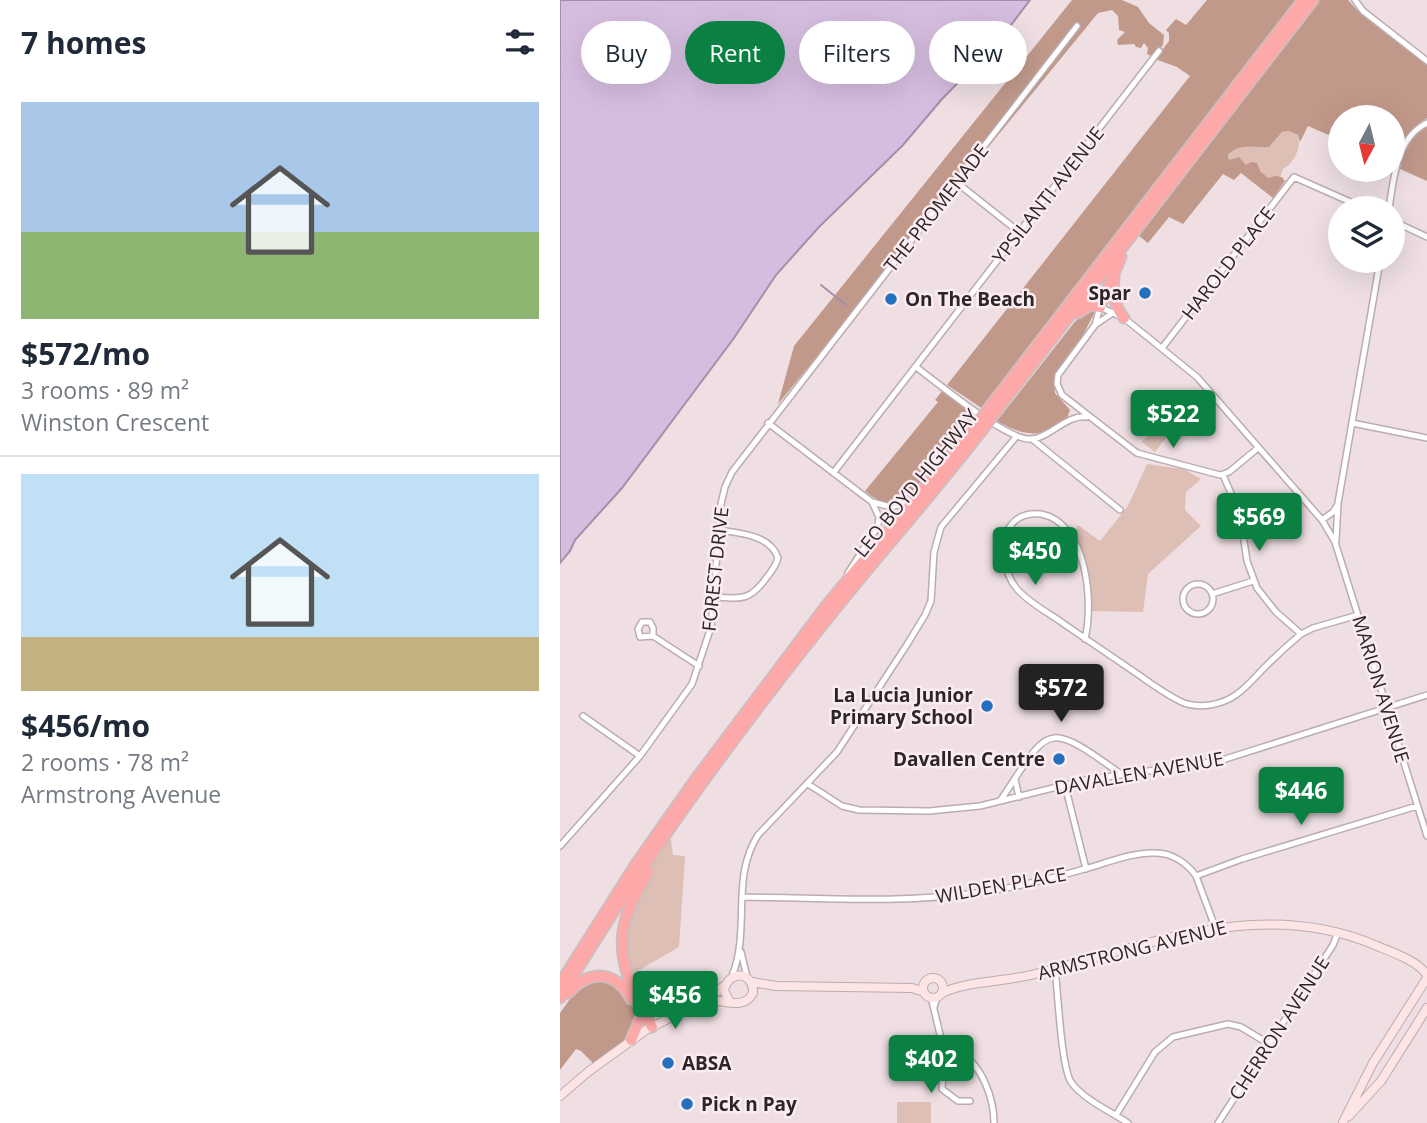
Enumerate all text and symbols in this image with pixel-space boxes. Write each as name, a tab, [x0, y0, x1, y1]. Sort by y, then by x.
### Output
chip: Buy	[581, 21, 671, 84]
chip: Rent	[685, 21, 785, 84]
chip: Filters	[799, 21, 915, 84]
chip: New	[929, 21, 1027, 84]
text: 7 homes	[21, 22, 146, 63]
icon: filters	[501, 23, 539, 61]
north arrow	[1328, 105, 1405, 182]
map controls	[1328, 105, 1405, 273]
street label: YPSILANTI AVENUE	[986, 121, 1110, 269]
street label: THE PROMENADE	[878, 138, 994, 278]
icon: home	[217, 147, 343, 273]
button: layers	[1328, 196, 1405, 273]
street label: HAROLD PLACE	[1176, 201, 1280, 325]
place label: Spar	[1088, 280, 1131, 306]
marker: Spar	[1137, 285, 1153, 301]
place label: On The Beach	[905, 286, 1035, 312]
marker: On The Beach	[883, 291, 899, 307]
text: $572/mo	[21, 333, 150, 374]
text: 3 rooms · 89 m²	[21, 374, 189, 406]
pin: $522	[1132, 391, 1214, 450]
text: $522	[1147, 397, 1199, 429]
street label: LEO BOYD HIGHWAY	[848, 403, 984, 563]
text: Winston Crescent	[21, 406, 209, 438]
pin: $569	[1218, 494, 1300, 553]
text: $569	[1233, 500, 1285, 532]
street label: FOREST DRIVE	[696, 505, 734, 633]
icon: home	[217, 519, 343, 645]
pin: $450	[994, 528, 1076, 587]
text: $450	[1009, 534, 1061, 566]
street label: MARION AVENUE	[1346, 612, 1416, 766]
pin: $572	[1020, 664, 1102, 724]
text: $572	[1035, 671, 1087, 703]
place label: La Lucia Junior Primary School	[830, 682, 973, 730]
marker: La Lucia Junior Primary School	[979, 698, 995, 714]
text: $456/mo	[21, 705, 150, 746]
street label: DAVALLEN AVENUE	[1052, 745, 1226, 801]
text: 2 rooms · 78 m²	[21, 746, 189, 778]
place label: Davallen Centre	[893, 746, 1045, 772]
marker: Davallen Centre	[1051, 751, 1067, 767]
pin: $446	[1260, 768, 1342, 827]
text: $446	[1275, 774, 1327, 806]
text: Armstrong Avenue	[21, 778, 221, 810]
street label: WILDEN PLACE	[934, 861, 1068, 909]
street label: ARMSTRONG AVENUE	[1035, 914, 1229, 986]
street label: CHERRON AVENUE	[1223, 951, 1335, 1105]
pin: $456	[634, 972, 716, 1031]
text: $456	[649, 978, 701, 1010]
pin: $402	[890, 1036, 972, 1095]
text: $402	[905, 1042, 957, 1074]
place label: ABSA	[682, 1050, 732, 1076]
marker: ABSA	[660, 1055, 676, 1071]
place label: Pick n Pay	[701, 1091, 797, 1117]
marker: Pick n Pay	[679, 1096, 695, 1112]

